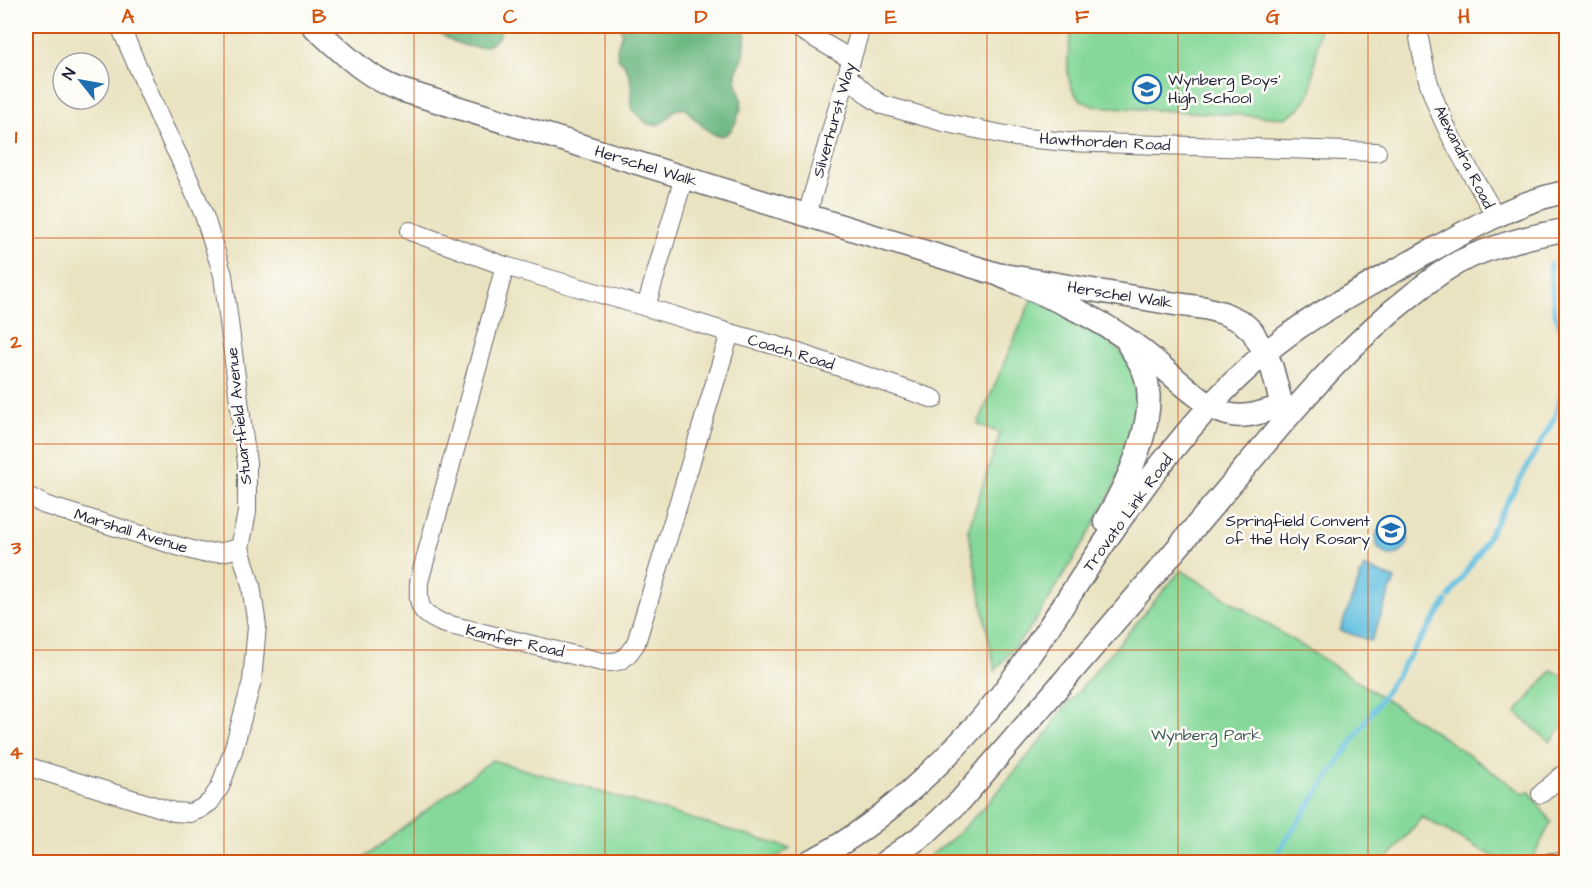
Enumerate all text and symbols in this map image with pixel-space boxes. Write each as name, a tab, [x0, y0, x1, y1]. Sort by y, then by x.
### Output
text: A	[122, 3, 135, 31]
text: B	[312, 3, 327, 31]
text: C	[503, 3, 518, 31]
text: D	[695, 3, 708, 31]
text: E	[885, 3, 897, 31]
text: F	[1075, 3, 1090, 31]
text: G	[1266, 3, 1280, 31]
text: H	[1458, 3, 1470, 31]
north arrow	[51, 51, 111, 111]
street label: Silverhurst Way	[807, 60, 862, 180]
text: N	[57, 64, 81, 84]
place label: Wynberg Boys' High School	[1168, 69, 1281, 110]
school or university icon: Wynberg Boys' High School	[1131, 73, 1163, 105]
street label: Alexandra Road	[1428, 101, 1500, 213]
text: 1	[15, 123, 18, 151]
street label: Hawthorden Road	[1039, 128, 1171, 156]
street label: Herschel Walk	[592, 140, 700, 192]
street label: Herschel Walk	[1066, 276, 1174, 314]
text: 2	[9, 328, 22, 356]
street label: Coach Road	[745, 328, 837, 376]
street label: Stuartfield Avenue	[221, 346, 257, 486]
street label: Trovato Link Road	[1078, 450, 1178, 576]
street label: Marshall Avenue	[71, 503, 191, 559]
place label: Springfield Convent of the Holy Rosary	[1225, 510, 1371, 551]
school or university icon: Springfield Convent of the Holy Rosary	[1375, 514, 1407, 546]
text: 3	[10, 534, 22, 562]
street label: Kamfer Road	[464, 619, 566, 663]
park label: Wynberg Park	[1151, 724, 1261, 747]
text: 4	[9, 739, 23, 767]

